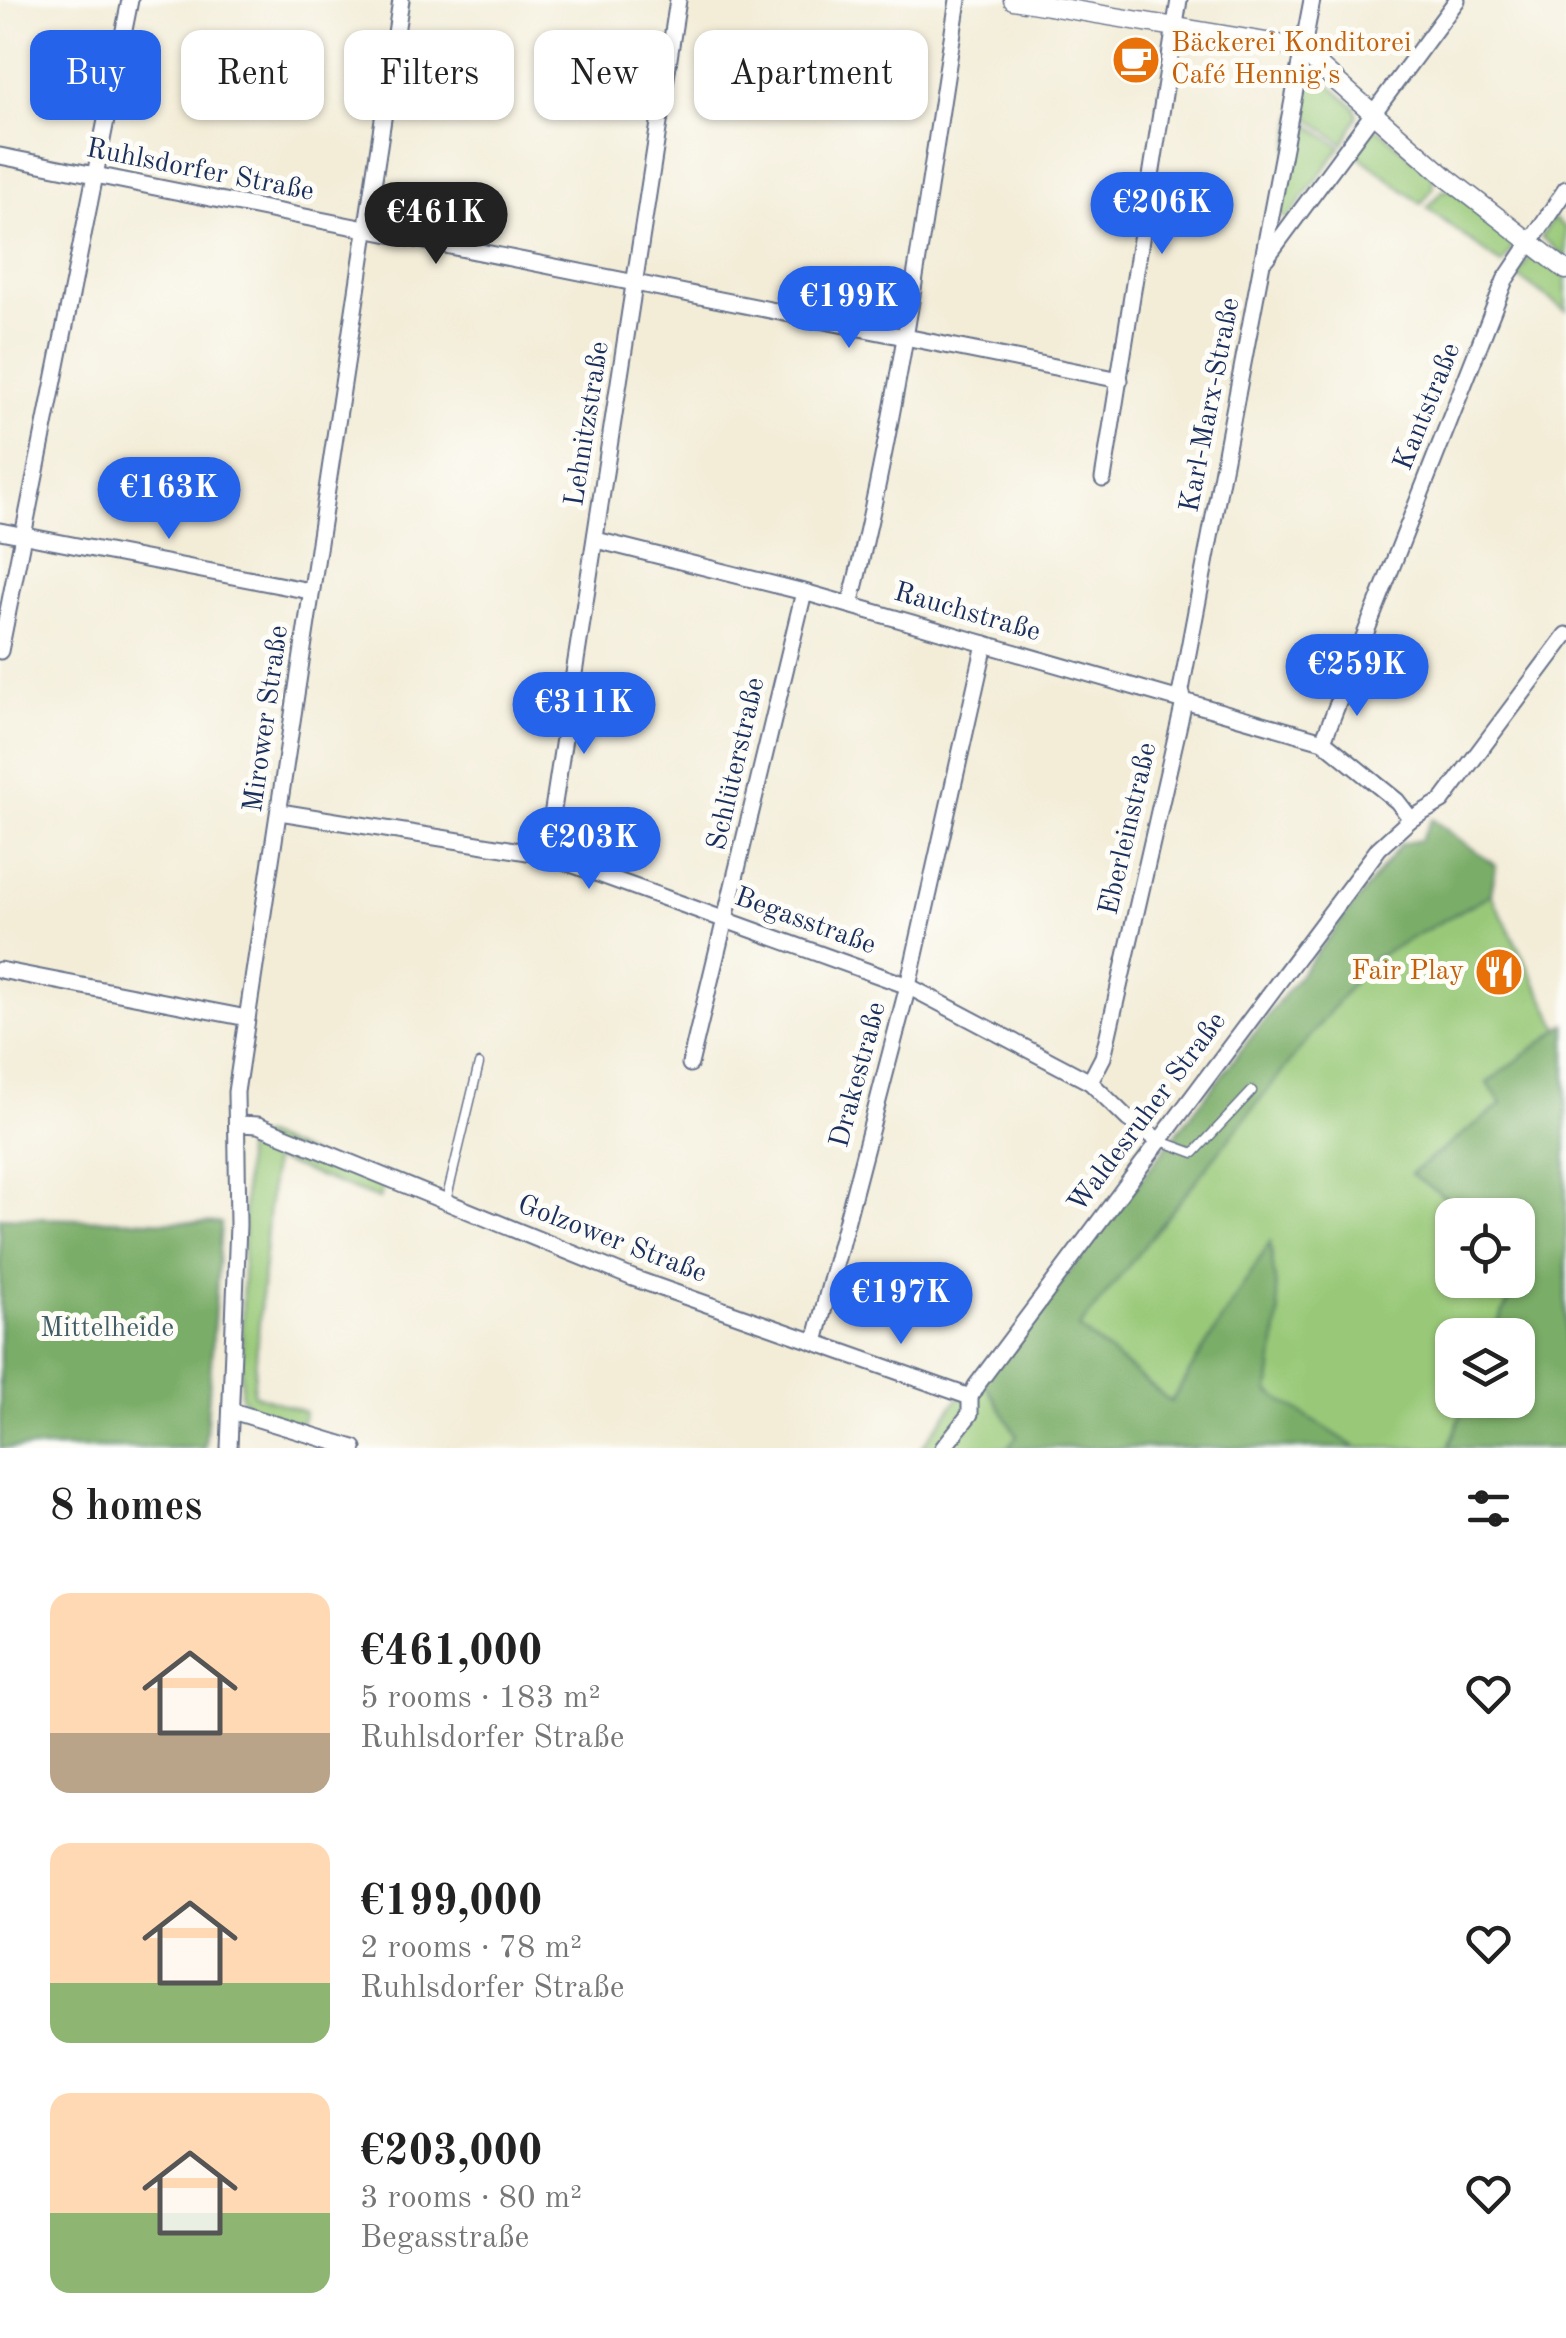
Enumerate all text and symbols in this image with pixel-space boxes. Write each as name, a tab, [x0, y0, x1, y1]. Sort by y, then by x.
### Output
chip: Buy	[30, 30, 161, 120]
chip: Rent	[181, 30, 324, 120]
chip: Filters	[344, 30, 514, 120]
chip: New	[534, 30, 674, 120]
chip: Apartment	[694, 30, 928, 120]
place label: Bäckerei Konditorei Café Hennig's	[1171, 30, 1412, 90]
cafe icon: Bäckerei Konditorei Café Hennig's	[1110, 34, 1162, 86]
street label: Ruhlsdorfer Straße	[84, 135, 316, 207]
pin: €206K	[1092, 172, 1232, 257]
pin: €461K	[366, 182, 506, 267]
text: €206K	[1113, 188, 1211, 220]
text: €461K	[387, 198, 485, 230]
pin: €199K	[779, 266, 919, 351]
text: €199K	[800, 282, 898, 314]
street label: Karl-Marx-Straße	[1176, 295, 1246, 515]
street label: Kantstraße	[1390, 339, 1466, 475]
street label: Lehnitzstraße	[561, 340, 615, 508]
pin: €163K	[99, 457, 239, 542]
text: €163K	[120, 473, 218, 505]
street label: Rauchstraße	[890, 579, 1044, 647]
street label: Mirower Straße	[240, 624, 294, 814]
pin: €259K	[1287, 634, 1427, 719]
text: €259K	[1308, 650, 1406, 682]
pin: €311K	[514, 672, 654, 757]
street label: Schlüterstraße	[704, 675, 770, 853]
text: €311K	[535, 688, 633, 720]
street label: Eberleinstraße	[1096, 740, 1162, 918]
pin: €203K	[519, 807, 659, 892]
text: €203K	[540, 823, 638, 855]
street label: Begasstraße	[731, 884, 879, 960]
restaurant icon: Fair Play	[1473, 946, 1525, 998]
place label: Fair Play	[1351, 958, 1464, 986]
street label: Drakestraße	[826, 999, 892, 1151]
street label: Waldesruher Straße	[1064, 1008, 1232, 1218]
street label: Golzower Straße	[514, 1191, 710, 1289]
map controls	[1435, 1198, 1535, 1418]
button: locate	[1435, 1198, 1535, 1298]
pin: €197K	[831, 1262, 971, 1347]
text: €197K	[852, 1278, 950, 1310]
park label: Mittelheide	[40, 1315, 174, 1343]
button: layers	[1435, 1318, 1535, 1418]
icon: filters	[1461, 1481, 1516, 1536]
text: 8 homes	[50, 1487, 202, 1529]
text: €461,000	[360, 1632, 542, 1674]
icon: home	[130, 1633, 250, 1753]
icon: heart	[1461, 1666, 1516, 1721]
text: 5 rooms · 183 m²	[360, 1683, 601, 1715]
text: Ruhlsdorfer Straße	[360, 1723, 625, 1755]
text: €199,000	[360, 1882, 542, 1924]
icon: home	[130, 1883, 250, 2003]
icon: heart	[1461, 1916, 1516, 1971]
text: 2 rooms · 78 m²	[360, 1933, 582, 1965]
text: Ruhlsdorfer Straße	[360, 1973, 625, 2005]
text: €203,000	[360, 2132, 542, 2174]
icon: home	[130, 2133, 250, 2253]
icon: heart	[1461, 2166, 1516, 2221]
text: 3 rooms · 80 m²	[360, 2183, 582, 2215]
text: Begasstraße	[360, 2223, 529, 2255]

